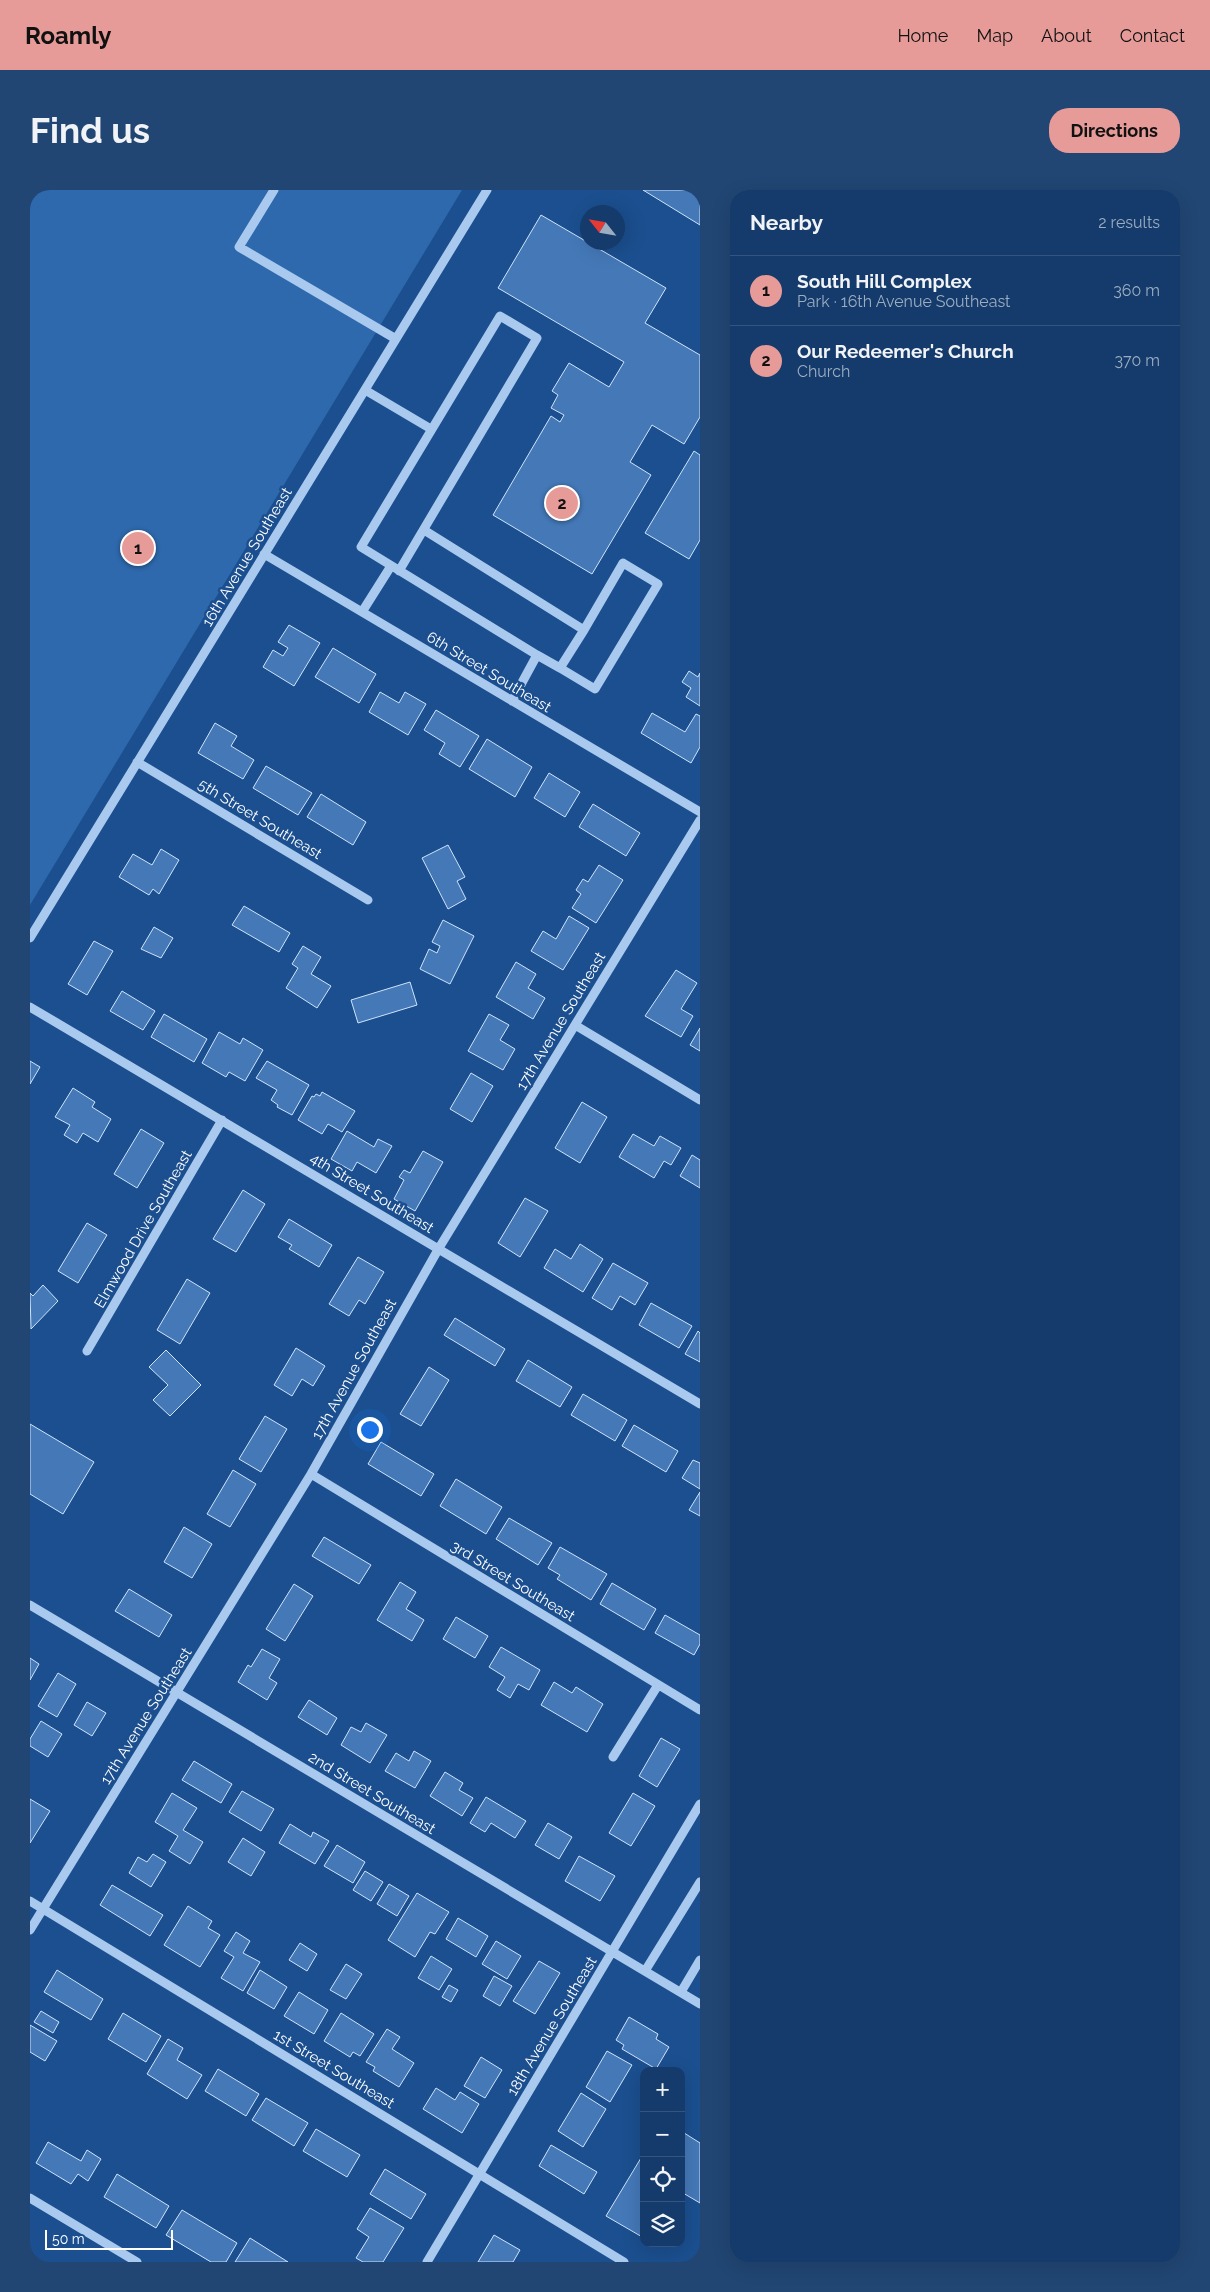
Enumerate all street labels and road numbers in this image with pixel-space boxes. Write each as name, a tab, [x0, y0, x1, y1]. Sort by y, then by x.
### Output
street label: 16th Avenue Southeast	[198, 484, 296, 630]
street label: 6th Street Southeast	[423, 628, 555, 716]
street label: 5th Street Southeast	[195, 775, 325, 863]
street label: 17th Avenue Southeast	[513, 949, 609, 1093]
street label: Elmwood Drive Southeast	[90, 1147, 196, 1311]
street label: 4th Street Southeast	[307, 1149, 437, 1237]
street label: 17th Avenue Southeast	[308, 1296, 400, 1442]
street label: 3rd Street Southeast	[448, 1537, 578, 1625]
street label: 17th Avenue Southeast	[97, 1644, 195, 1788]
street label: 2nd Street Southeast	[305, 1748, 439, 1838]
street label: 18th Avenue Southeast	[503, 1953, 601, 2099]
street label: 1st Street Southeast	[270, 2026, 398, 2112]

